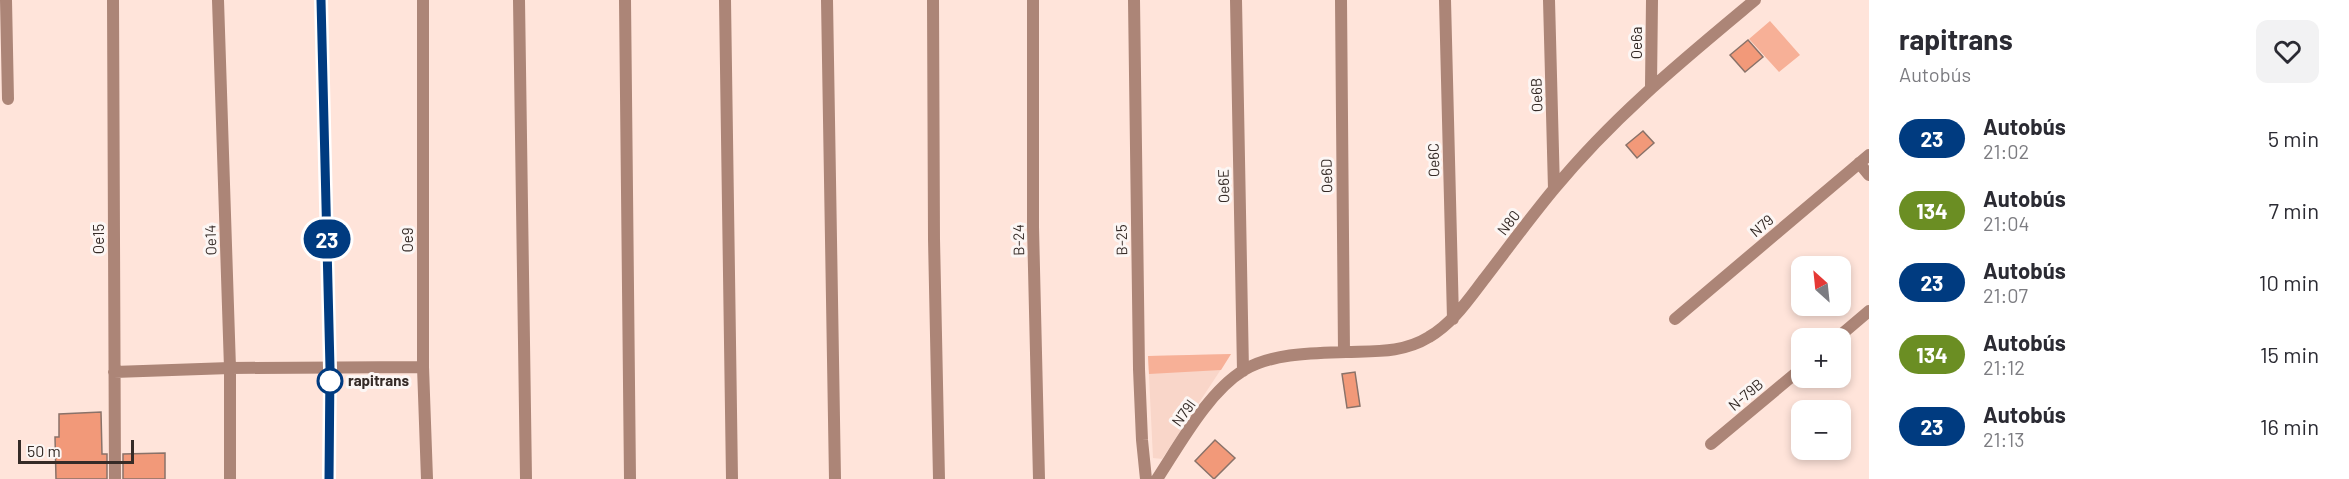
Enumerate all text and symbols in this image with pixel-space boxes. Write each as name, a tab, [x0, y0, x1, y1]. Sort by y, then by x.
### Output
button: heart	[2256, 20, 2319, 83]
text: rapitrans	[1899, 22, 2013, 56]
street label: Oe6a	[1627, 27, 1645, 59]
text: Autobús	[1899, 62, 1971, 86]
street label: Oe6B	[1526, 78, 1546, 113]
text: Autobús	[1983, 113, 2066, 139]
text: 5 min	[2268, 125, 2319, 151]
text: 23	[1921, 126, 1943, 151]
text: 21:02	[1983, 139, 2029, 163]
street label: Oe6C	[1424, 143, 1442, 177]
street label: Oe6D	[1317, 159, 1335, 193]
street label: Oe6E	[1214, 169, 1232, 203]
text: Autobús	[1983, 185, 2066, 211]
text: 7 min	[2269, 197, 2319, 223]
text: 134	[1916, 198, 1948, 223]
street label: N80	[1493, 206, 1523, 238]
street label: N79	[1746, 210, 1777, 240]
text: 21:04	[1983, 211, 2030, 235]
line badge: 23	[300, 220, 354, 258]
street label: Oe15	[89, 224, 107, 254]
street label: Oe14	[200, 224, 220, 256]
street label: B-24	[1009, 224, 1027, 256]
street label: B-25	[1112, 224, 1130, 256]
text: 23	[316, 227, 338, 252]
street label: Oe9	[398, 227, 416, 253]
north arrow	[1791, 256, 1851, 316]
map controls	[1791, 256, 1851, 460]
text: Autobús	[1983, 257, 2066, 283]
text: 10 min	[2259, 269, 2319, 295]
text: 23	[1921, 270, 1943, 295]
text: 21:07	[1983, 283, 2028, 307]
button: +	[1791, 328, 1851, 388]
text: Autobús	[1983, 329, 2066, 355]
text: 15 min	[2260, 341, 2319, 367]
text: 134	[1916, 342, 1948, 367]
text: 21:12	[1983, 355, 2025, 379]
marker: rapitrans	[317, 368, 343, 394]
place label: rapitrans	[348, 371, 409, 389]
street label: N-79B	[1724, 375, 1766, 414]
street label: N79I	[1167, 395, 1199, 429]
button: −	[1791, 400, 1851, 460]
text: Autobús	[1983, 401, 2066, 427]
text: 16 min	[2260, 413, 2319, 439]
text: 23	[1921, 414, 1943, 439]
text: 21:13	[1983, 427, 2025, 451]
scale bar	[18, 437, 134, 464]
text: 50 m	[27, 441, 61, 460]

